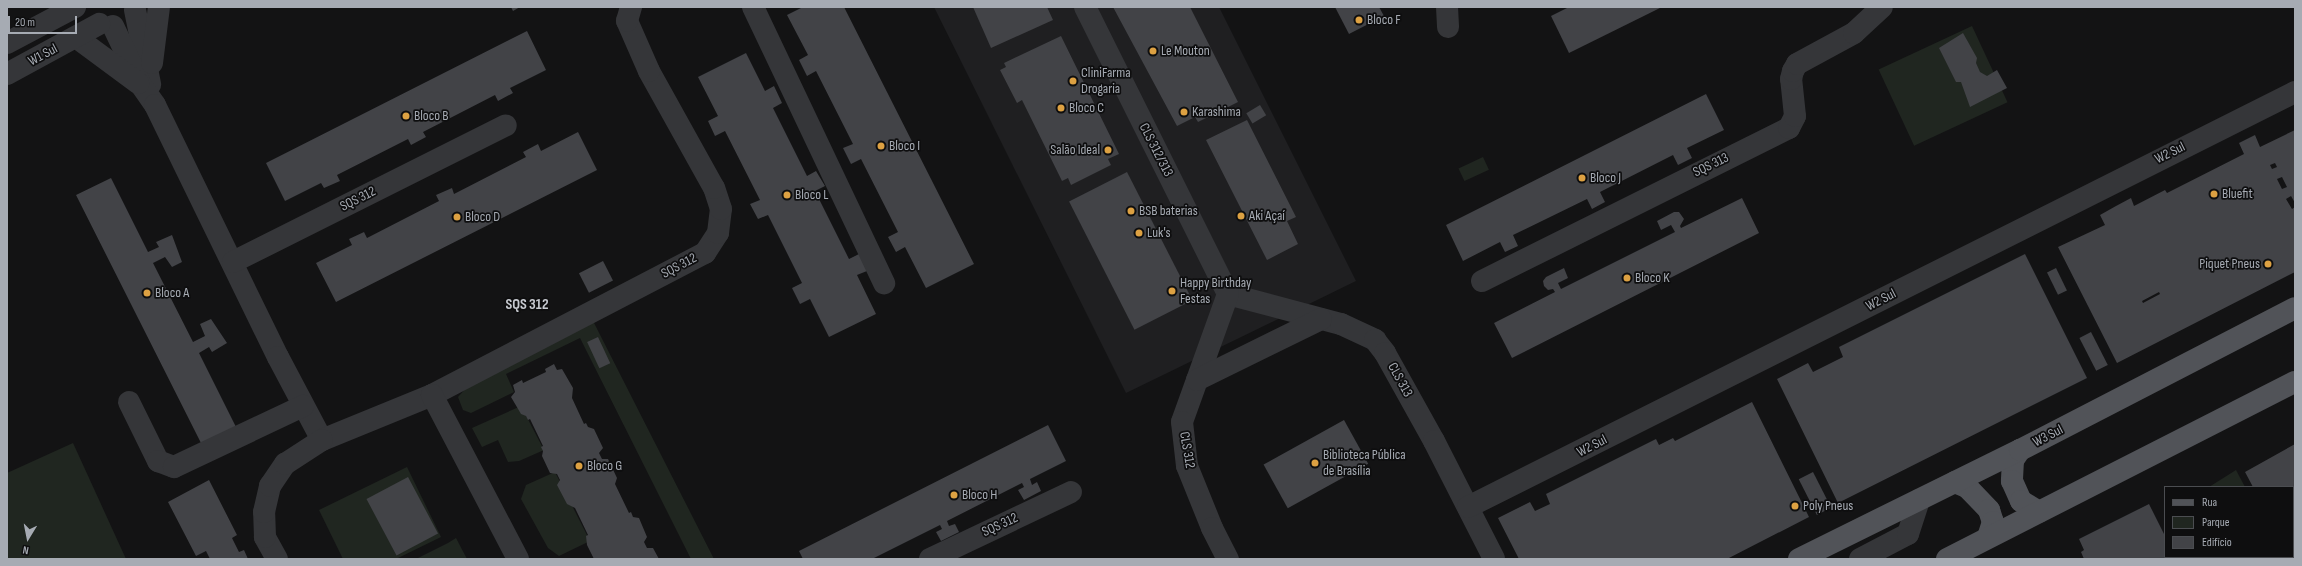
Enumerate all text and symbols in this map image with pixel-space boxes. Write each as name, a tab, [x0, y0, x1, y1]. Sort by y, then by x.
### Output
scale bar	[10, 8, 79, 34]
place label: Bloco F	[1367, 12, 1401, 28]
text: 20 m	[15, 15, 35, 30]
marker: Bloco F	[1354, 15, 1364, 25]
street label: W1 Sul	[26, 40, 60, 70]
place label: Le Mouton	[1161, 43, 1210, 59]
marker: Le Mouton	[1148, 46, 1158, 56]
place label: CliniFarma Drogaria	[1081, 65, 1131, 98]
marker: CliniFarma Drogaria	[1068, 76, 1078, 86]
place label: Bloco C	[1069, 100, 1104, 116]
marker: Bloco C	[1056, 103, 1066, 113]
place label: Karashima	[1192, 104, 1241, 120]
marker: Karashima	[1179, 107, 1189, 117]
place label: Bloco B	[414, 108, 448, 124]
marker: Bloco B	[401, 111, 411, 121]
street label: CLS 312/313	[1135, 120, 1177, 180]
place label: Bloco I	[889, 138, 920, 154]
street label: W2 Sul	[2152, 139, 2188, 167]
marker: Bloco I	[876, 141, 886, 151]
place label: Salão Ideal	[1050, 142, 1100, 158]
marker: Salão Ideal	[1103, 145, 1113, 155]
street label: SQS 313	[1690, 149, 1732, 181]
place label: Bloco J	[1590, 170, 1621, 186]
marker: Bloco J	[1577, 173, 1587, 183]
street label: SQS 312	[337, 183, 379, 215]
place label: Bluefit	[2222, 186, 2253, 202]
place label: Bloco L	[795, 187, 828, 203]
marker: Bluefit	[2209, 189, 2219, 199]
marker: Bloco L	[782, 190, 792, 200]
place label: BSB baterias	[1139, 203, 1198, 219]
marker: BSB baterias	[1126, 206, 1136, 216]
place label: Aki Açaí	[1249, 208, 1285, 224]
place label: Bloco D	[465, 209, 500, 225]
marker: Aki Açaí	[1236, 211, 1246, 221]
marker: Bloco D	[452, 212, 462, 222]
place label: Luk's	[1147, 225, 1171, 241]
marker: Luk's	[1134, 228, 1144, 238]
street label: SQS 312	[658, 250, 700, 282]
place label: Piquet Pneus	[2199, 256, 2260, 272]
marker: Piquet Pneus	[2263, 259, 2273, 269]
place label: Bloco K	[1635, 270, 1670, 286]
marker: Bloco K	[1622, 273, 1632, 283]
place label: Happy Birthday Festas	[1180, 275, 1251, 308]
place label: Bloco A	[155, 285, 189, 301]
street label: W2 Sul	[1863, 285, 1899, 315]
marker: Happy Birthday Festas	[1167, 286, 1177, 296]
marker: Bloco A	[142, 288, 152, 298]
district label: SQS 312	[506, 296, 548, 314]
street label: CLS 313	[1384, 360, 1416, 400]
street label: W3 Sul	[2030, 421, 2066, 451]
street label: CLS 312	[1176, 430, 1198, 470]
street label: W2 Sul	[1574, 431, 1610, 461]
place label: Biblioteca Pública de Brasília	[1323, 447, 1406, 480]
place label: Bloco G	[587, 458, 622, 474]
marker: Biblioteca Pública de Brasília	[1310, 458, 1320, 468]
marker: Bloco G	[574, 461, 584, 471]
legend	[2164, 486, 2294, 558]
place label: Bloco H	[962, 487, 997, 503]
marker: Bloco H	[949, 490, 959, 500]
text: Rua	[2202, 495, 2217, 510]
place label: Poly Pneus	[1803, 498, 1853, 514]
marker: Poly Pneus	[1790, 501, 1800, 511]
street label: SQS 312	[979, 509, 1021, 541]
text: Parque	[2202, 515, 2230, 530]
north arrow	[8, 518, 48, 558]
text: Edifício	[2202, 535, 2232, 550]
text: N	[22, 543, 30, 557]

